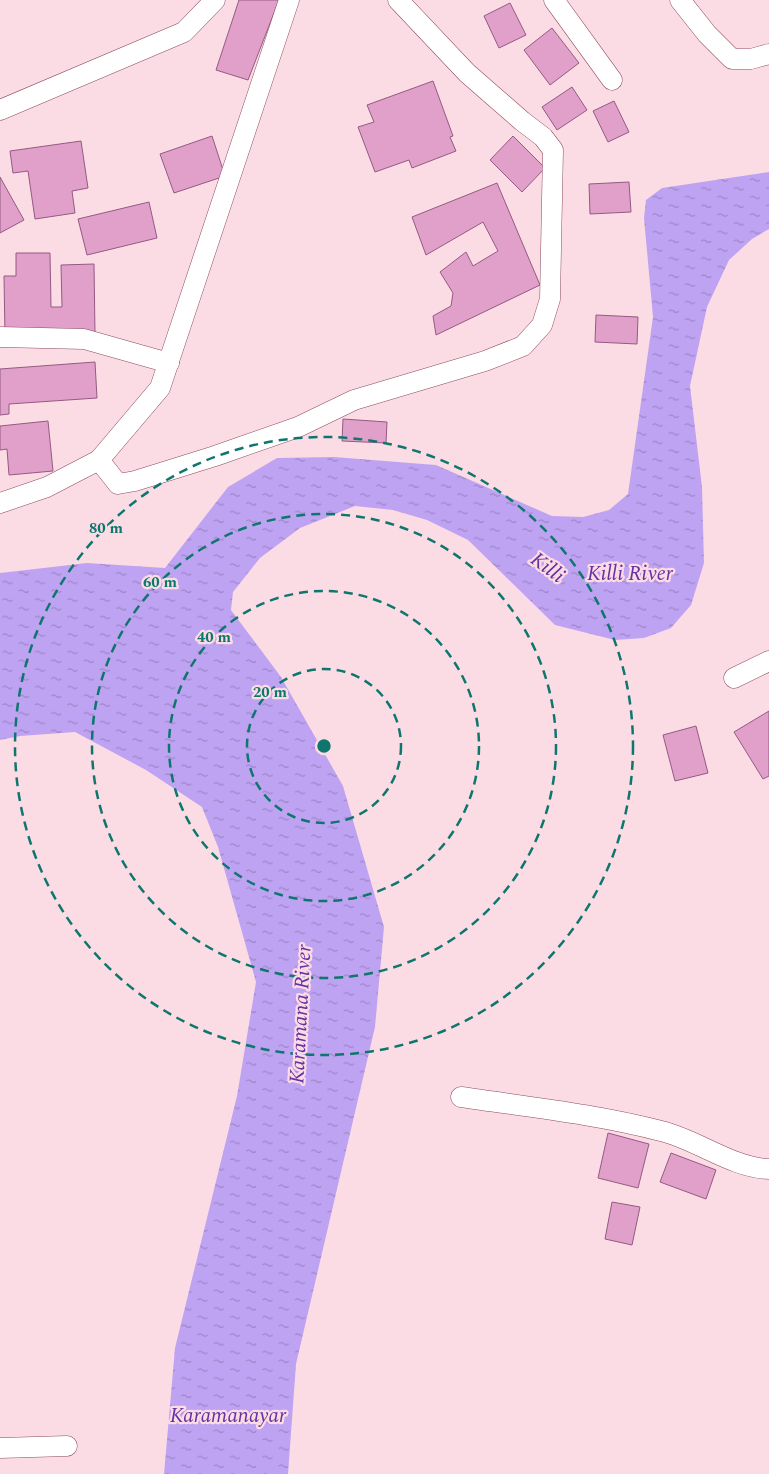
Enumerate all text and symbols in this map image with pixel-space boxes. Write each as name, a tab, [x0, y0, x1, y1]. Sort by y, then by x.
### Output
text: 80 m	[89, 517, 124, 540]
water label: Killi	[523, 544, 572, 592]
water label: Killi River	[587, 558, 674, 590]
text: 60 m	[143, 571, 178, 594]
text: 40 m	[197, 626, 232, 649]
text: 20 m	[253, 681, 288, 704]
centre of rings	[315, 737, 333, 755]
water label: Karamana River	[281, 943, 321, 1084]
water label: Karamanayar	[170, 1400, 287, 1432]

